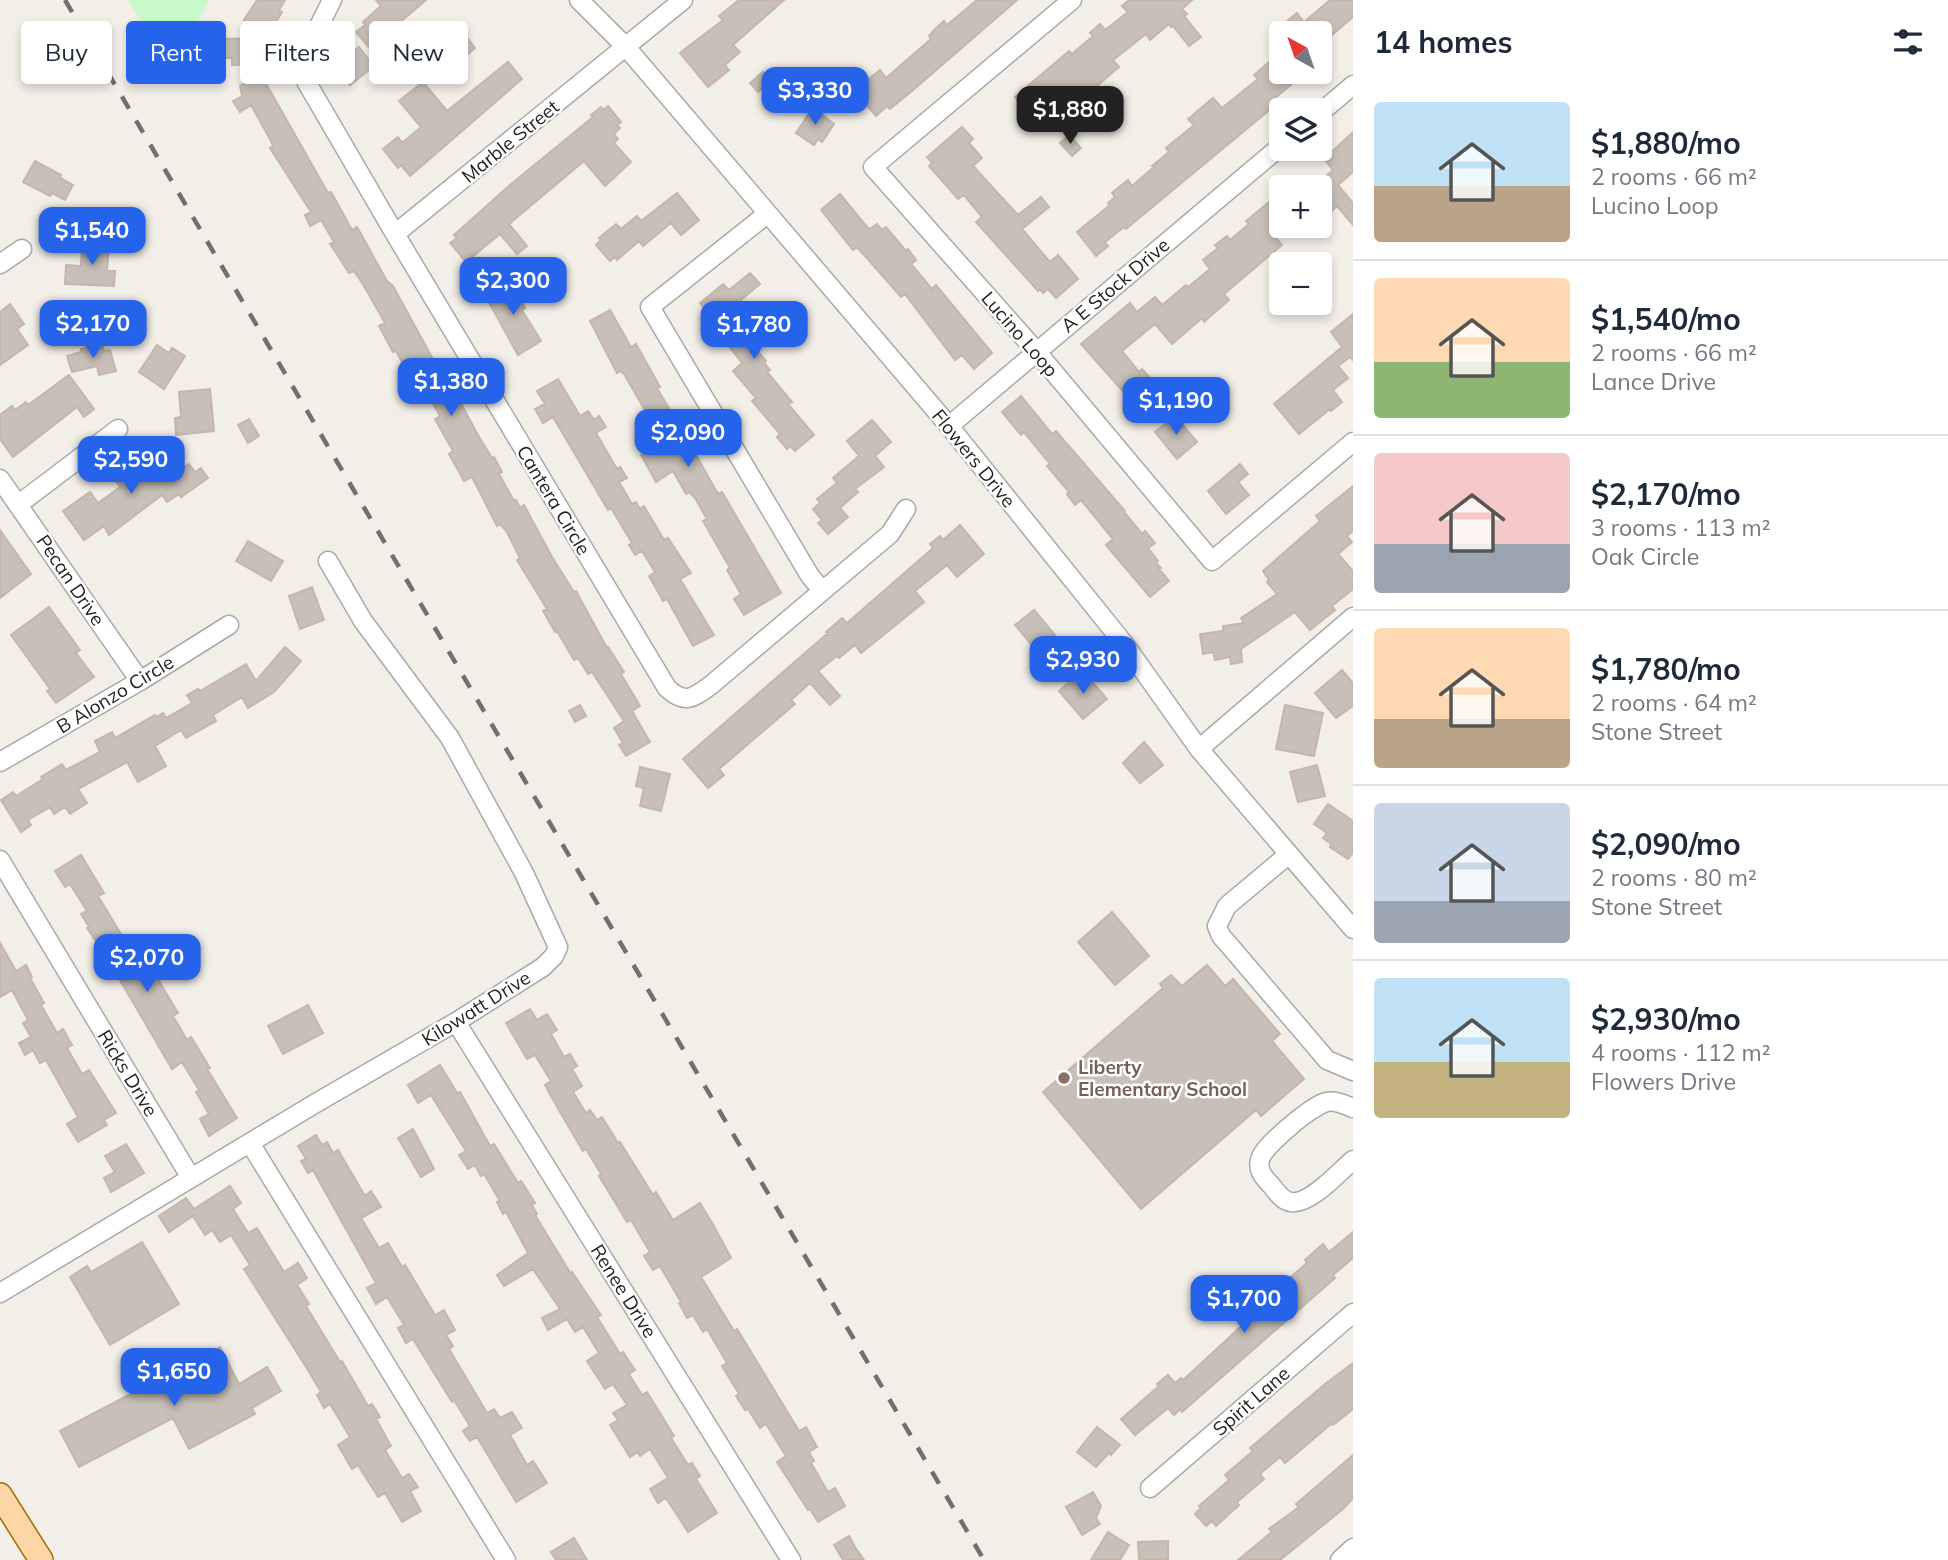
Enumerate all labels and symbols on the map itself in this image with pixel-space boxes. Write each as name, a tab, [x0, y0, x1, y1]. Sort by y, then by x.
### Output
north arrow	[1269, 21, 1332, 84]
pin: $3,330	[758, 68, 872, 127]
pin: $1,880	[1013, 86, 1127, 146]
street label: Marble Street	[456, 94, 564, 188]
pin: $1,540	[35, 208, 149, 267]
street label: A E Stock Drive	[1056, 233, 1174, 337]
pin: $2,300	[456, 258, 570, 317]
street label: Lucino Loop	[976, 286, 1064, 382]
pin: $2,170	[36, 300, 150, 360]
pin: $1,780	[697, 302, 811, 361]
pin: $1,380	[394, 358, 508, 418]
pin: $1,190	[1119, 378, 1233, 437]
street label: Flowers Drive	[927, 404, 1021, 512]
pin: $2,090	[631, 410, 745, 469]
pin: $2,590	[74, 436, 188, 496]
street label: Cantera Circle	[512, 441, 596, 559]
street label: Pecan Drive	[32, 530, 110, 630]
pin: $2,930	[1026, 636, 1140, 696]
street label: B Alonzo Circle	[52, 650, 178, 738]
pin: $2,070	[90, 934, 204, 994]
street label: Kilowatt Drive	[417, 965, 535, 1051]
street label: Ricks Drive	[93, 1025, 163, 1121]
place label: Liberty Elementary School	[1078, 1055, 1247, 1101]
marker: Liberty Elementary School	[1056, 1070, 1072, 1086]
street label: Renee Drive	[586, 1240, 662, 1342]
pin: $1,700	[1187, 1276, 1301, 1335]
pin: $1,650	[117, 1348, 231, 1408]
street label: Spirit Lane	[1208, 1361, 1294, 1441]

